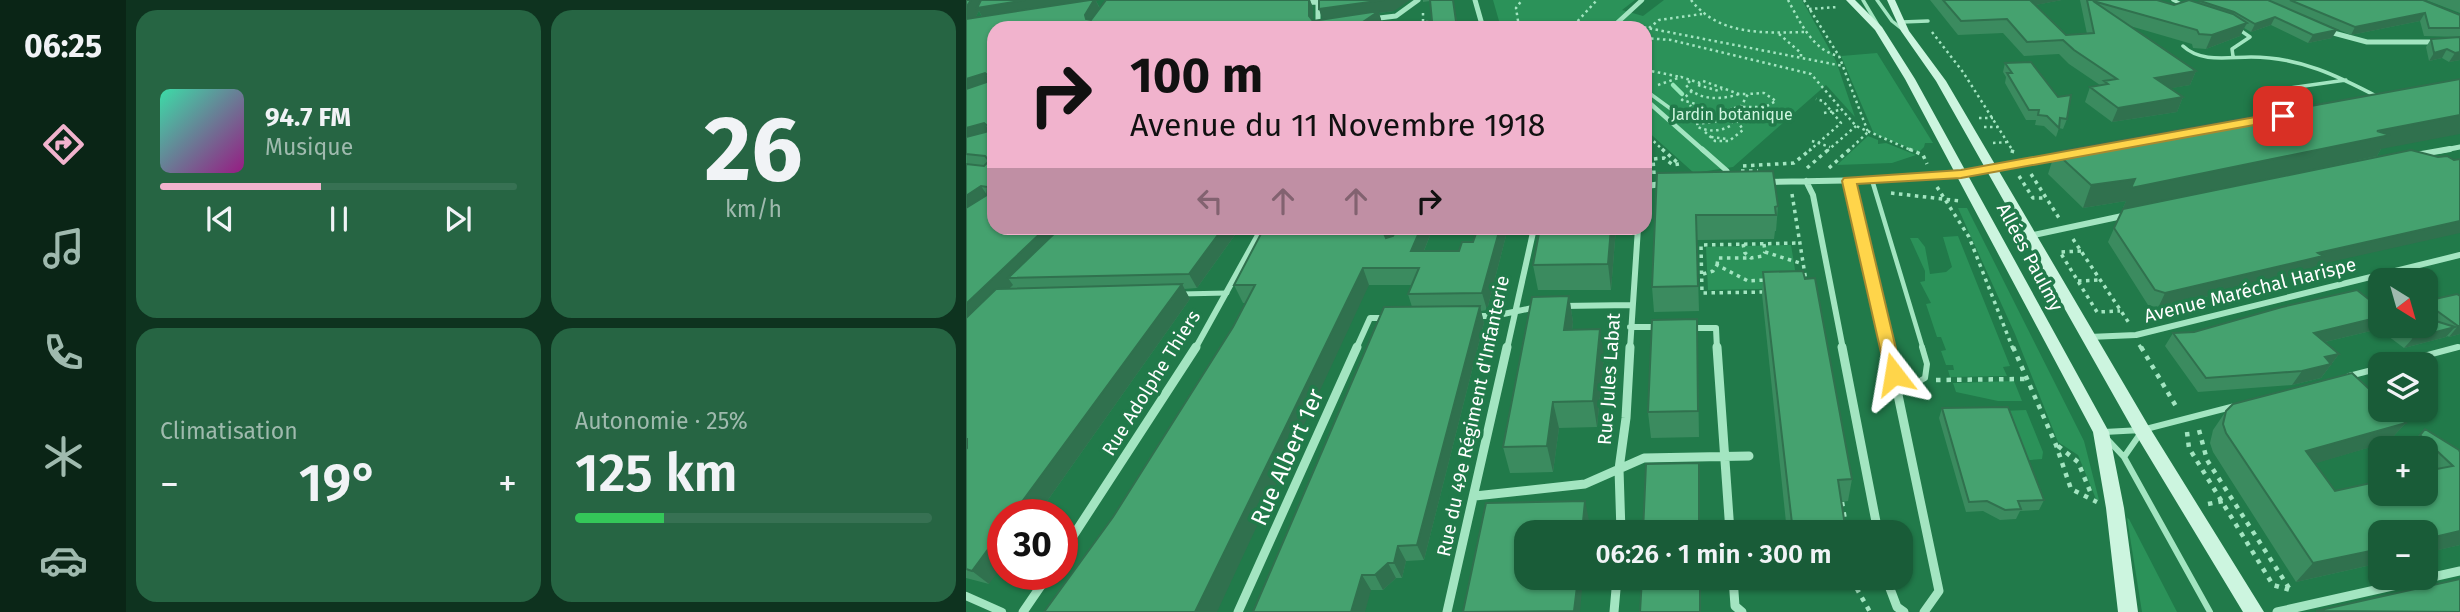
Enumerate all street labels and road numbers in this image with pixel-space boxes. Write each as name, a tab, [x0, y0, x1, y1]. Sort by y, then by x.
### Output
street label: Allées Paulmy	[1992, 199, 2068, 316]
street label: Avenue Maréchal Harispe	[2142, 253, 2358, 327]
street label: Rue du 49e Régiment d'Infanterie	[1432, 273, 1514, 559]
street label: Rue Adolphe Thiers	[1097, 306, 1205, 460]
street label: Rue Jules Labat	[1593, 312, 1625, 446]
street label: Rue Albert 1er	[1244, 384, 1330, 530]

